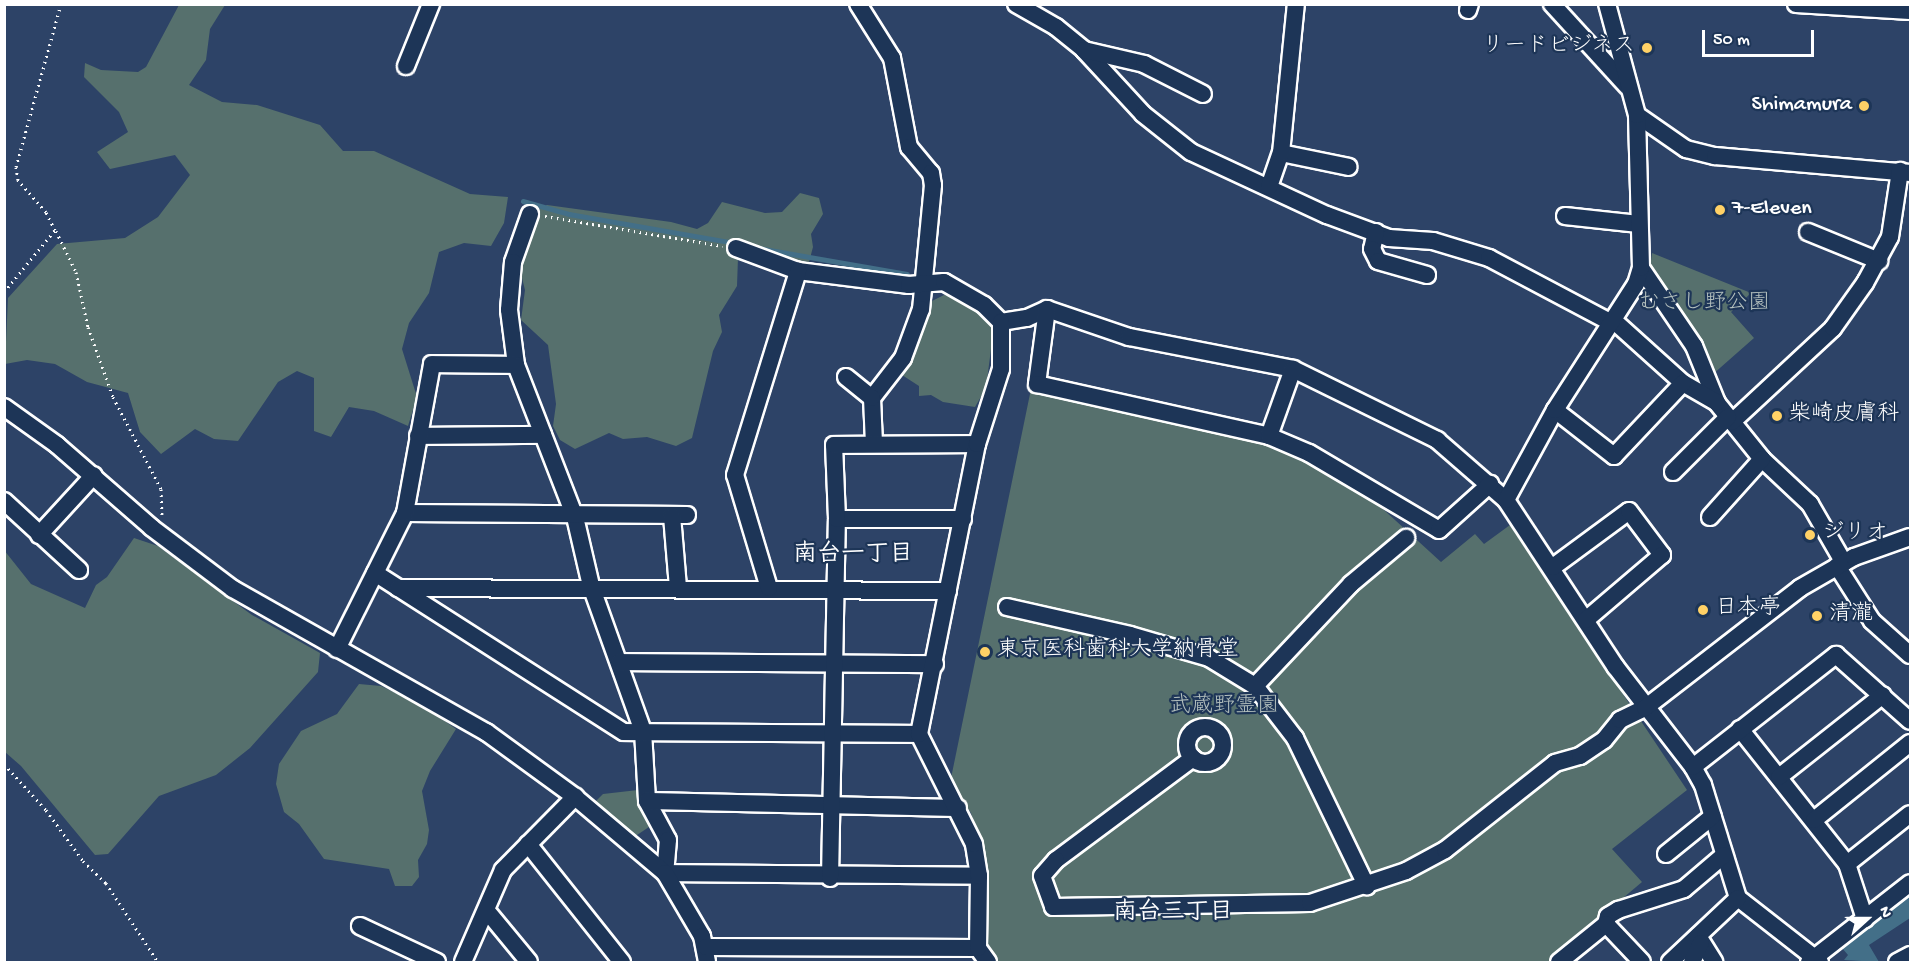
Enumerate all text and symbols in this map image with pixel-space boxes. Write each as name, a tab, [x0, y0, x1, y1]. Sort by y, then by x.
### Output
scale bar	[1705, 18, 1818, 56]
text: 50 m	[1713, 30, 1750, 51]
place label: リードビジネス	[1481, 35, 1635, 61]
marker: リードビジネス	[1640, 41, 1654, 55]
place label: Shimamura	[1751, 93, 1852, 119]
marker: Shimamura	[1857, 99, 1871, 113]
place label: 7-Eleven	[1732, 197, 1812, 223]
marker: 7-Eleven	[1713, 203, 1727, 217]
park label: むさし野公園	[1638, 292, 1770, 318]
place label: 柴崎皮膚科	[1789, 403, 1899, 429]
marker: 柴崎皮膚科	[1770, 409, 1784, 423]
place label: ジリオ	[1822, 522, 1888, 548]
marker: ジリオ	[1803, 528, 1817, 542]
district label: 南台一丁目	[793, 542, 913, 570]
place label: 日本亭	[1715, 597, 1781, 623]
marker: 日本亭	[1696, 603, 1710, 617]
place label: 清瀧	[1829, 603, 1873, 629]
marker: 清瀧	[1810, 609, 1824, 623]
place label: 東京医科歯科大学納骨堂	[997, 639, 1239, 665]
marker: 東京医科歯科大学納骨堂	[978, 645, 992, 659]
park label: 武蔵野霊園	[1169, 695, 1279, 721]
north arrow	[1837, 889, 1897, 949]
district label: 南台三丁目	[1113, 900, 1233, 928]
text: N	[1874, 904, 1895, 921]

